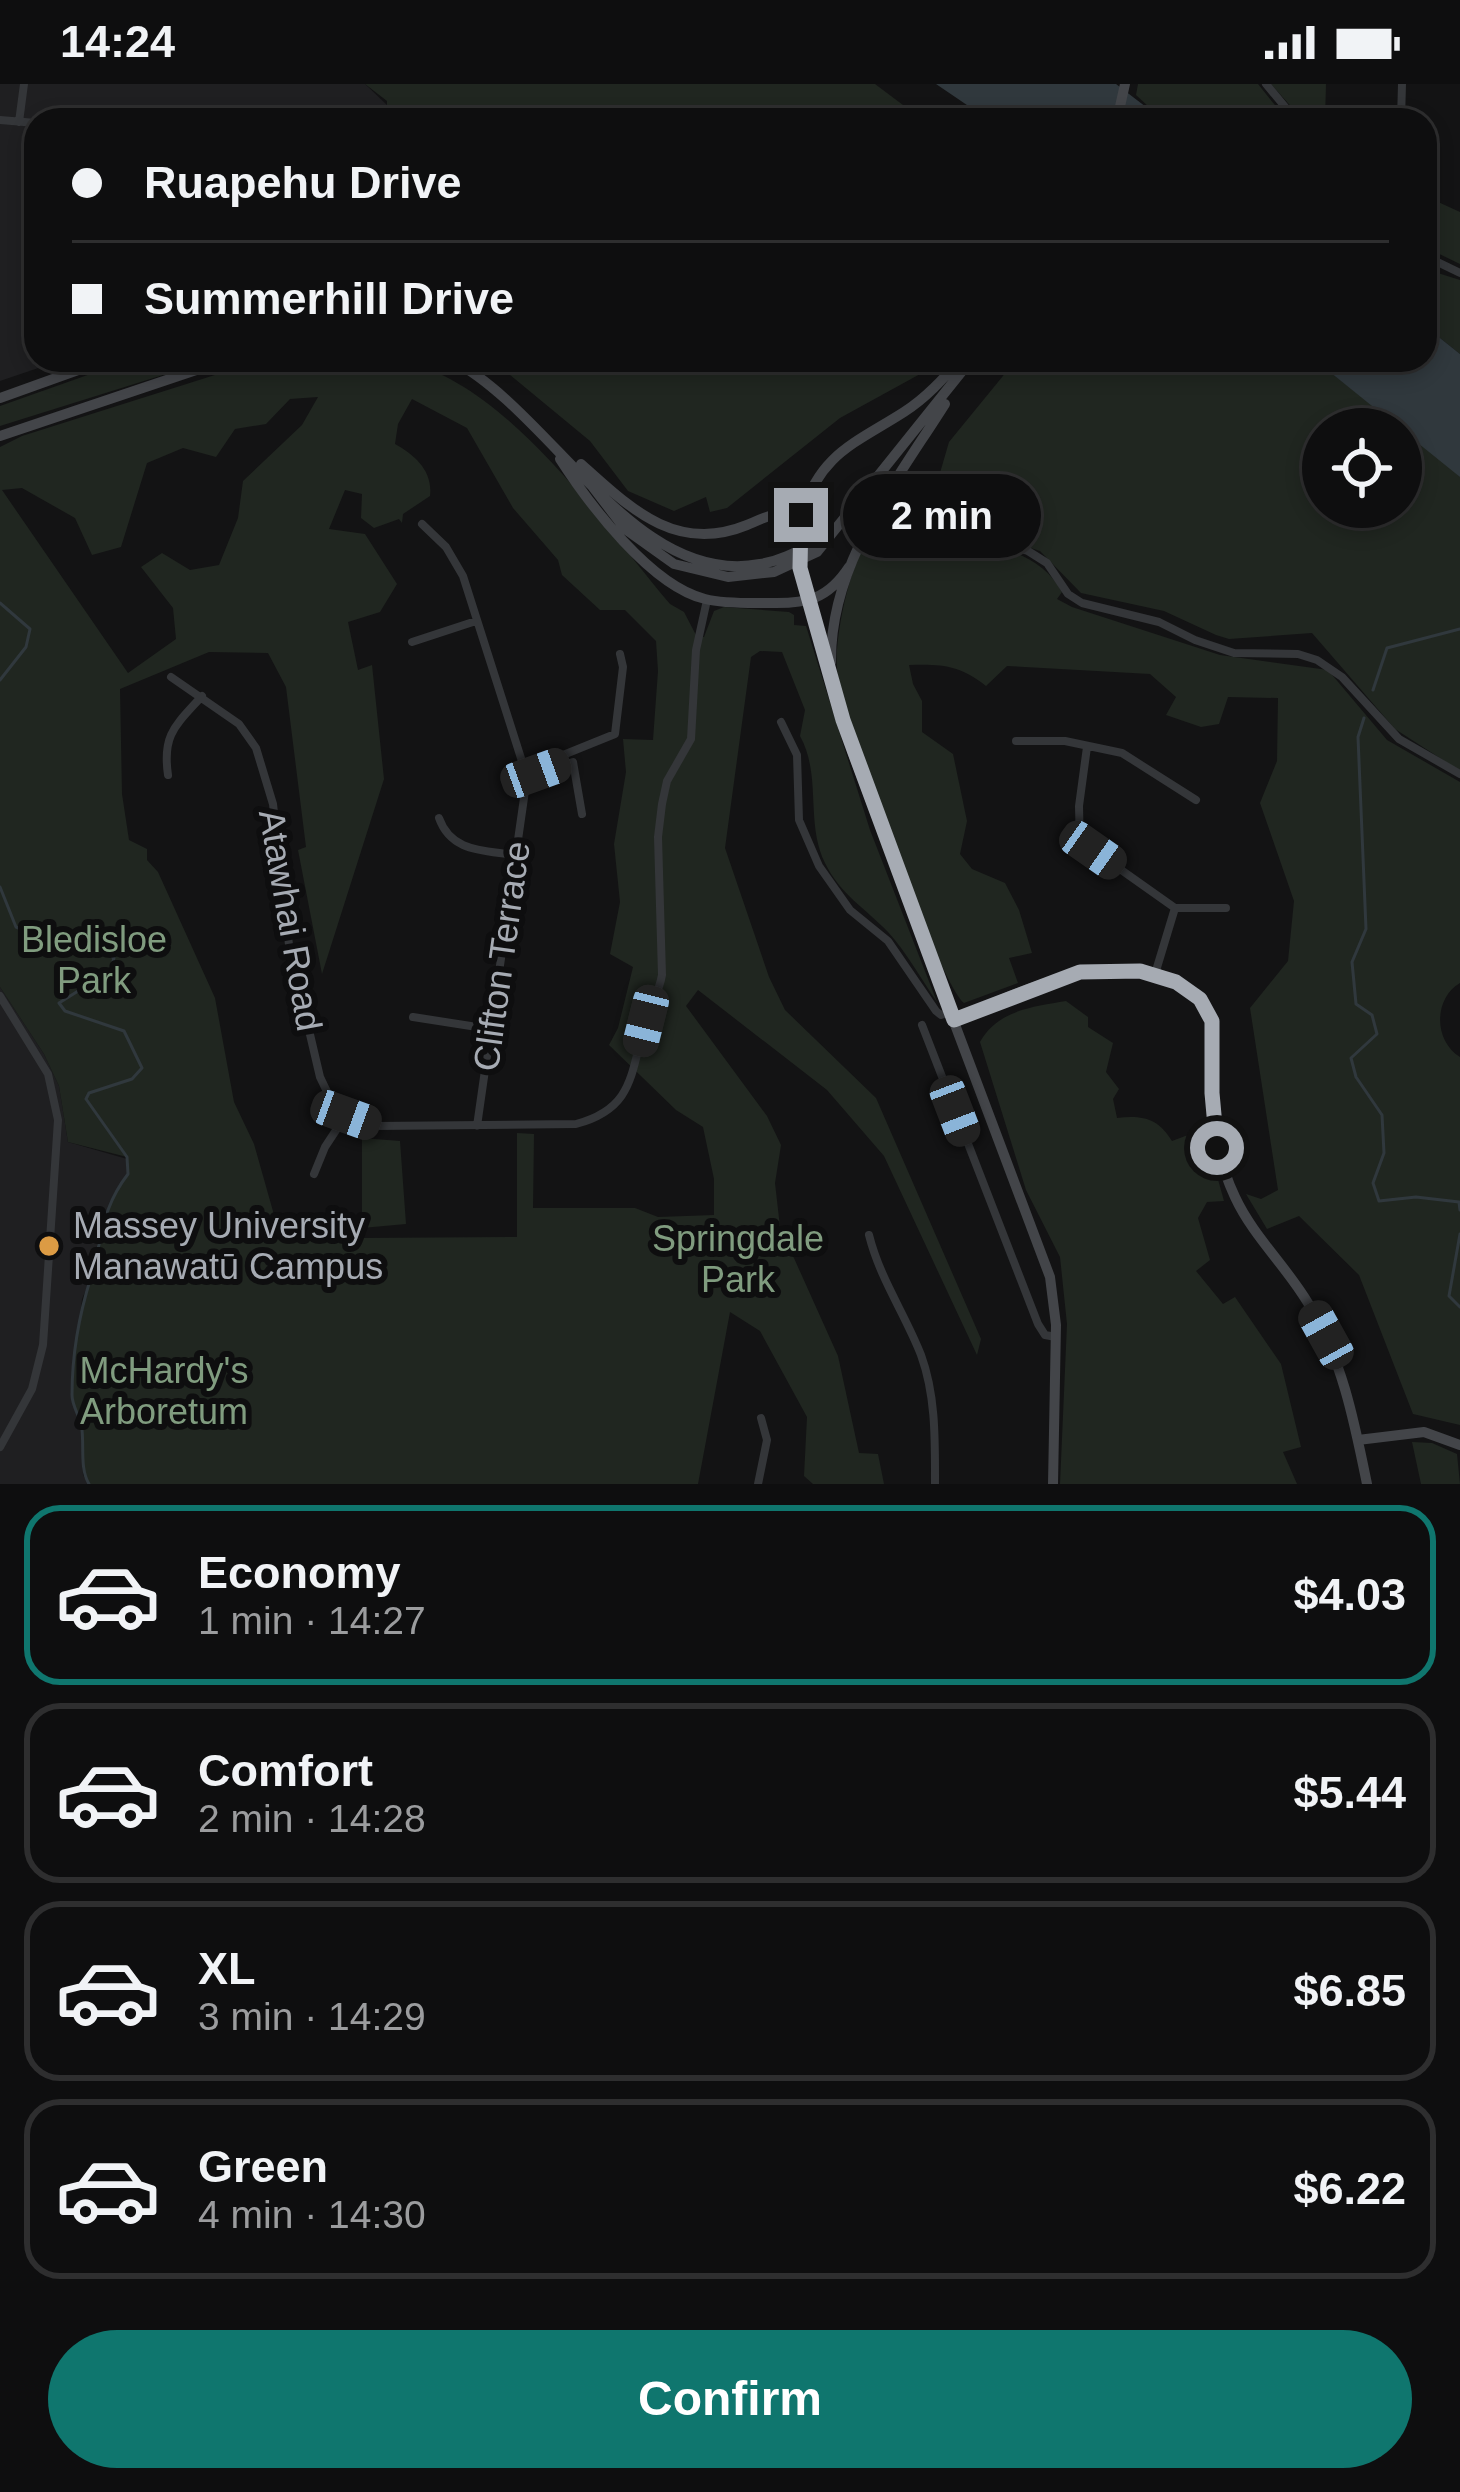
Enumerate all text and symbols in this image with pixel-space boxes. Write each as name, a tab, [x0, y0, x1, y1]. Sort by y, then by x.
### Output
text: 14:24	[60, 16, 175, 67]
text: Ruapehu Drive	[144, 157, 462, 208]
text: Summerhill Drive	[144, 273, 514, 324]
map controls	[1302, 408, 1422, 528]
button: locate	[1302, 408, 1422, 528]
callout: 2 min	[843, 473, 1041, 557]
route end	[774, 488, 828, 542]
text: 2 min	[891, 494, 993, 537]
car	[496, 744, 576, 802]
street label: Atawhai Road	[251, 806, 330, 1034]
car	[1053, 815, 1133, 885]
street label: Clifton Terrace	[465, 839, 538, 1074]
park label: Bledisloe Park	[21, 919, 167, 1001]
car	[620, 982, 672, 1060]
car	[925, 1071, 985, 1151]
car	[306, 1086, 386, 1144]
route start	[1190, 1121, 1244, 1175]
place label: Massey University Manawatū Campus	[73, 1205, 383, 1287]
park label: Springdale Park	[652, 1218, 824, 1300]
marker: Massey University Manawatū Campus	[36, 1233, 62, 1259]
car	[1293, 1295, 1359, 1375]
park label: McHardy's Arboretum	[80, 1350, 248, 1432]
icon: car	[54, 1541, 162, 1649]
text: Economy	[198, 1547, 401, 1598]
text: $4.03	[1293, 1569, 1406, 1620]
text: 1 min · 14:27	[198, 1599, 426, 1642]
icon: car	[54, 1739, 162, 1847]
text: Comfort	[198, 1745, 373, 1796]
text: $5.44	[1293, 1767, 1406, 1818]
text: 2 min · 14:28	[198, 1797, 426, 1840]
icon: car	[54, 1937, 162, 2045]
text: XL	[198, 1943, 256, 1994]
text: $6.85	[1293, 1965, 1406, 2016]
text: 3 min · 14:29	[198, 1995, 426, 2038]
icon: car	[54, 2135, 162, 2243]
text: Green	[198, 2141, 328, 2192]
text: $6.22	[1293, 2163, 1406, 2214]
text: 4 min · 14:30	[198, 2193, 426, 2236]
button: Confirm	[48, 2330, 1412, 2468]

